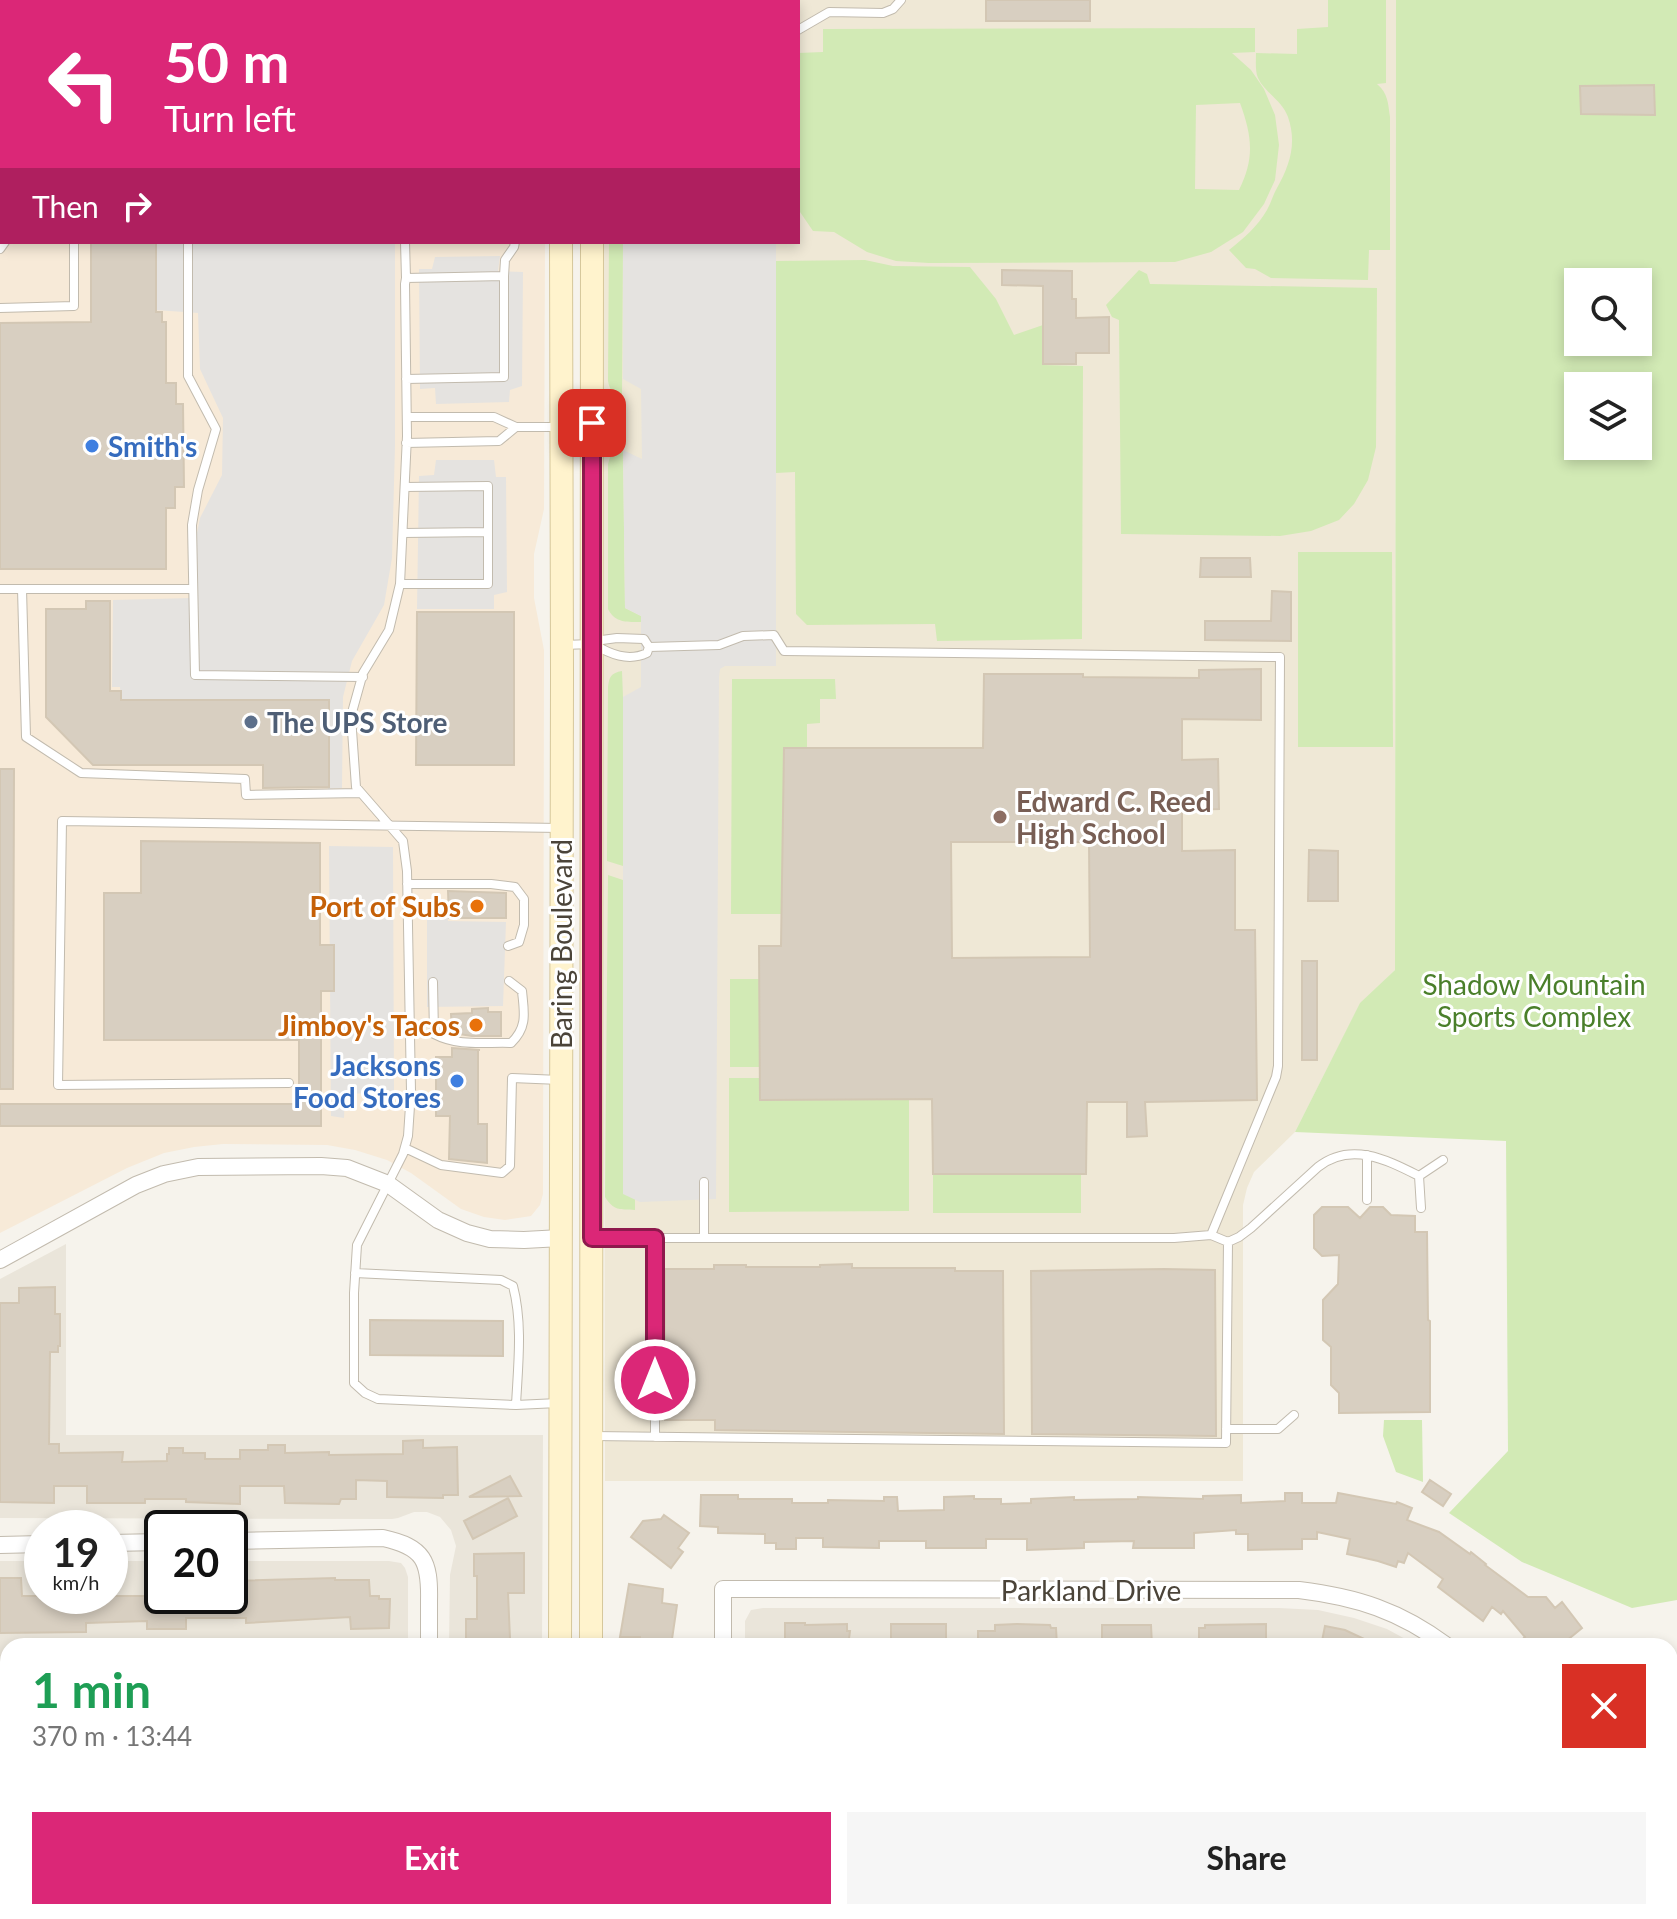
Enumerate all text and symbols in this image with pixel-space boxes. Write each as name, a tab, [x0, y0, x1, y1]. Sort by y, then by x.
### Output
text: 50 m	[164, 28, 289, 95]
icon: left	[32, 32, 136, 136]
text: Turn left	[164, 96, 296, 140]
icon: right	[115, 184, 159, 228]
text: Then	[32, 188, 99, 224]
map controls	[1564, 268, 1652, 460]
button: search	[1564, 268, 1652, 356]
button: layers	[1564, 372, 1652, 460]
pin	[558, 389, 626, 457]
icon: arrive	[570, 401, 614, 445]
place label: Smith's	[108, 429, 197, 463]
marker: Smith's	[83, 437, 101, 455]
place label: The UPS Store	[267, 705, 448, 739]
marker: The UPS Store	[242, 713, 260, 731]
place label: Edward C. Reed High School	[1016, 784, 1212, 850]
marker: Edward C. Reed High School	[991, 808, 1009, 826]
street label: Baring Boulevard	[544, 839, 578, 1049]
place label: Port of Subs	[309, 889, 461, 923]
marker: Port of Subs	[468, 897, 486, 915]
park label: Shadow Mountain Sports Complex	[1422, 967, 1646, 1033]
place label: Jimboy's Tacos	[278, 1008, 460, 1042]
marker: Jimboy's Tacos	[467, 1016, 485, 1034]
place label: Jacksons Food Stores	[293, 1048, 441, 1114]
marker: Jacksons Food Stores	[448, 1072, 466, 1090]
position arrow	[613, 1338, 697, 1422]
speed limit sign: 20	[144, 1510, 248, 1614]
text: 19	[53, 1528, 99, 1576]
text: km/h	[53, 1570, 99, 1594]
street label: Parkland Drive	[1001, 1573, 1181, 1607]
text: 1 min	[32, 1661, 151, 1718]
button: close	[1562, 1664, 1646, 1748]
text: 370 m · 13:44	[32, 1720, 192, 1752]
button: Exit	[32, 1812, 831, 1904]
button: Share	[847, 1812, 1646, 1904]

